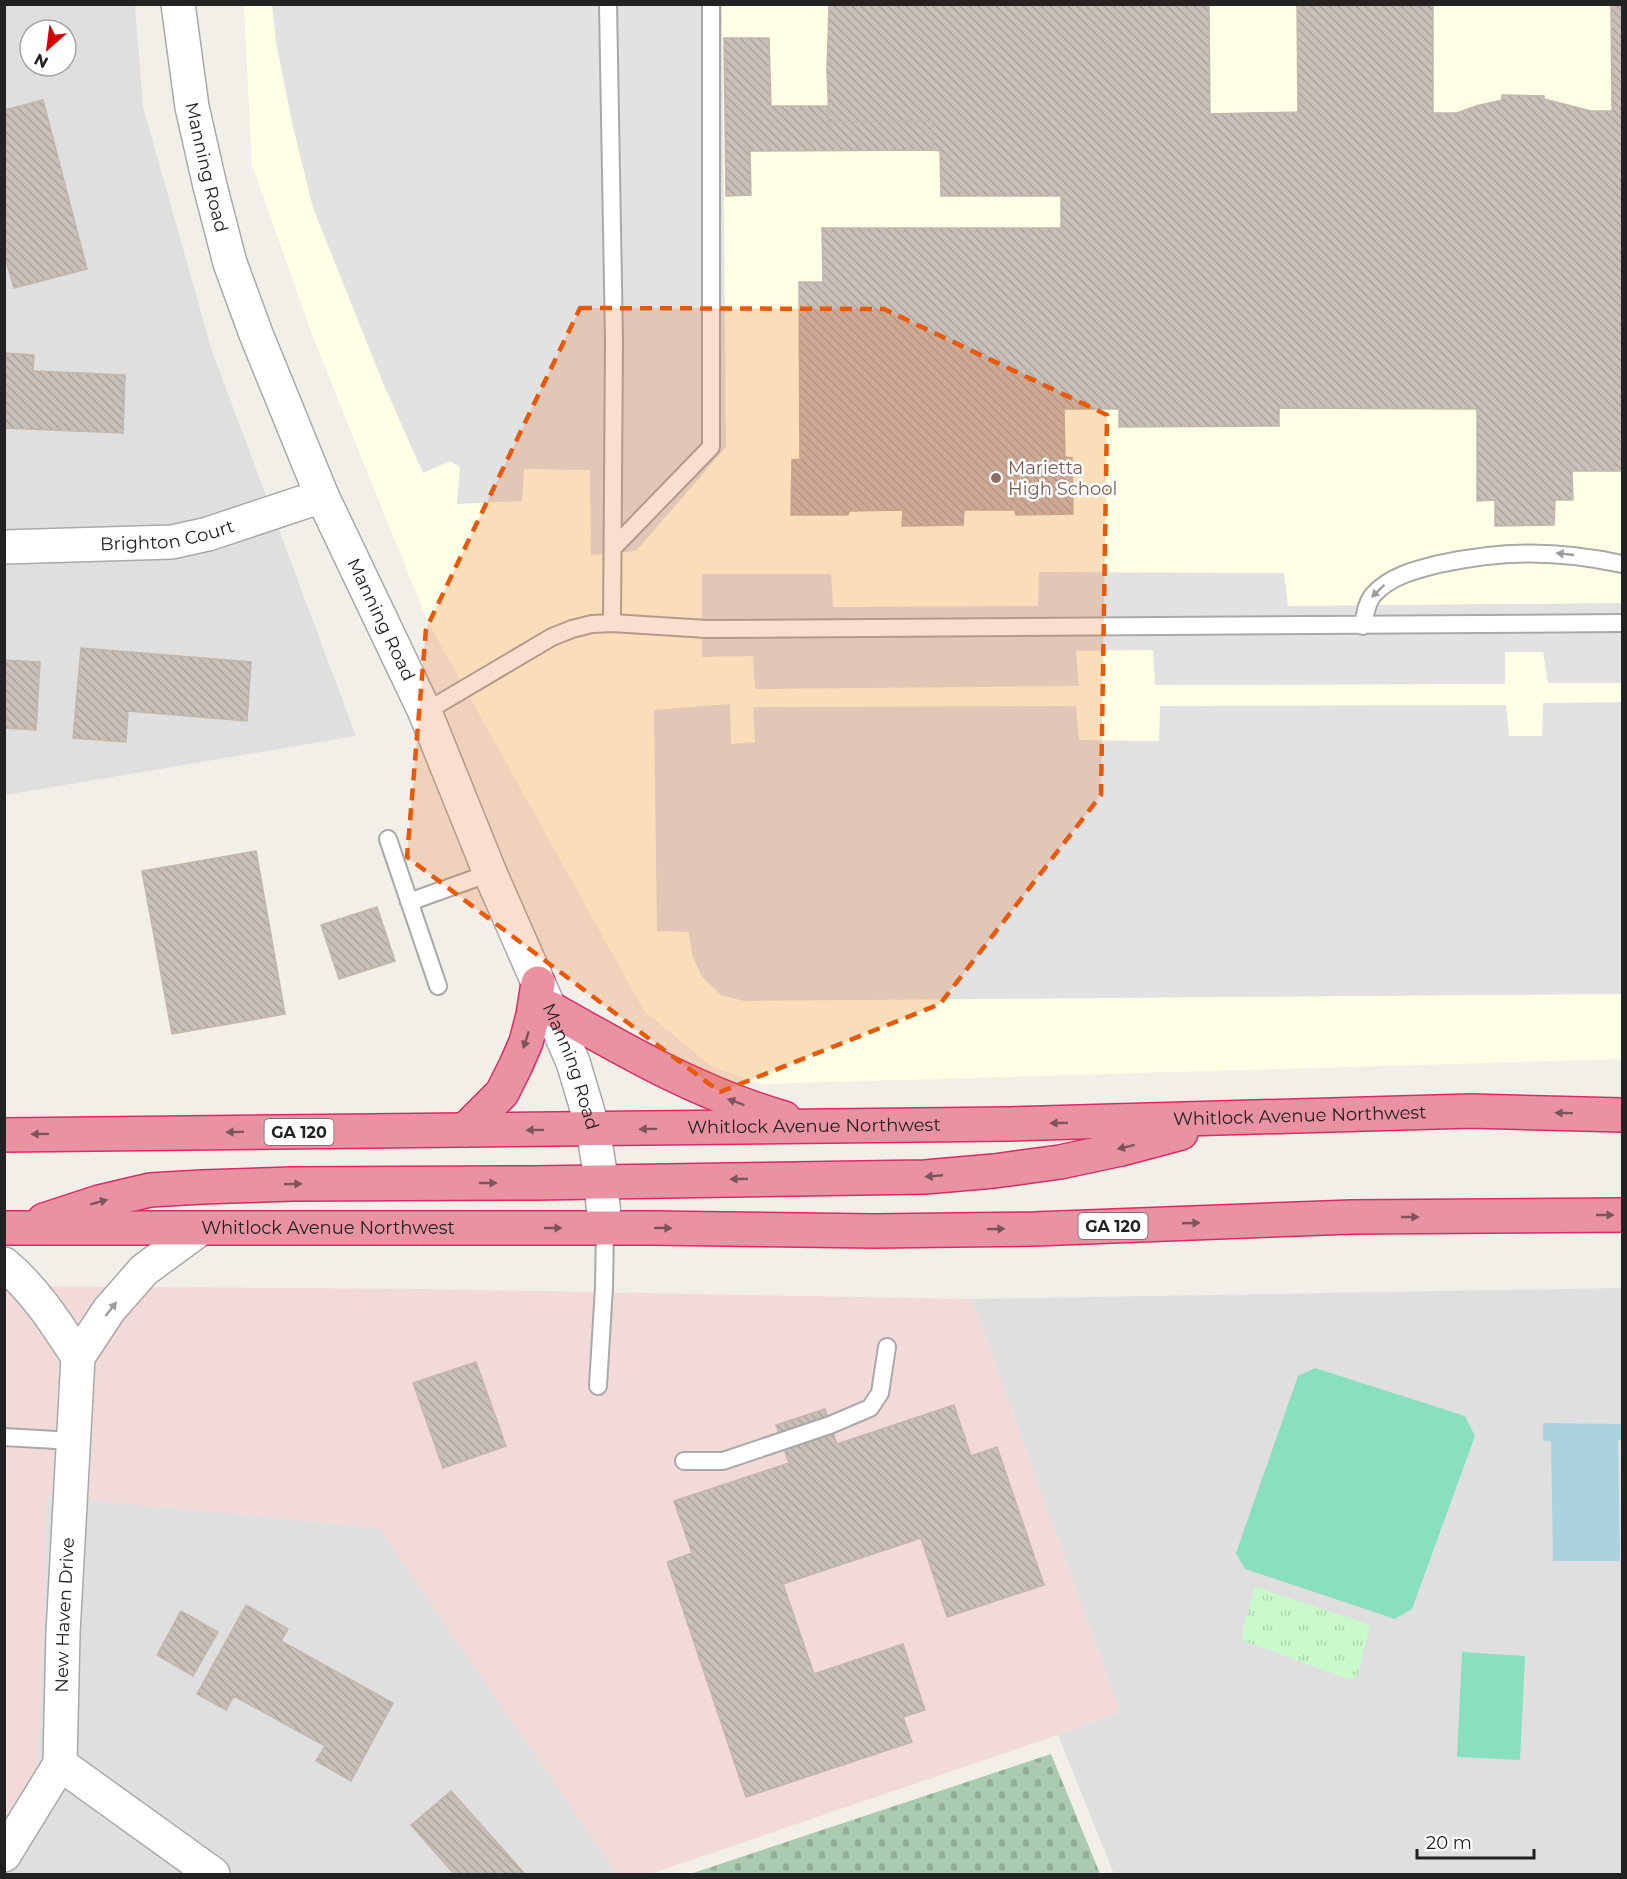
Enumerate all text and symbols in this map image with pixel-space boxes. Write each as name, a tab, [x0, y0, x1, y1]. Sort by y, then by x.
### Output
north arrow	[18, 18, 78, 78]
text: N	[31, 49, 51, 72]
street label: Manning Road	[180, 100, 233, 235]
place label: Marietta High School	[1008, 457, 1117, 500]
marker: Marietta High School	[989, 471, 1003, 485]
street label: Brighton Court	[100, 515, 237, 555]
one-way arrow	[1555, 550, 1574, 559]
street label: Manning Road	[342, 555, 420, 685]
one-way arrow	[1372, 584, 1386, 598]
street label: Manning Road	[538, 1000, 604, 1132]
one-way arrow	[521, 1031, 530, 1049]
one-way arrow	[727, 1097, 745, 1106]
street label: Whitlock Avenue Northwest	[1173, 1101, 1427, 1130]
one-way arrow	[1555, 1109, 1574, 1118]
street label: Whitlock Avenue Northwest	[687, 1114, 941, 1139]
one-way arrow	[1050, 1118, 1069, 1128]
road number: GA 120	[264, 1119, 334, 1145]
one-way arrow	[639, 1124, 658, 1134]
one-way arrow	[525, 1125, 544, 1135]
one-way arrow	[225, 1127, 244, 1137]
one-way arrow	[30, 1129, 49, 1139]
one-way arrow	[1117, 1143, 1135, 1153]
one-way arrow	[924, 1171, 943, 1181]
one-way arrow	[729, 1174, 748, 1184]
one-way arrow	[478, 1178, 497, 1188]
one-way arrow	[283, 1179, 302, 1189]
one-way arrow	[90, 1197, 108, 1206]
one-way arrow	[1596, 1210, 1615, 1220]
one-way arrow	[1401, 1212, 1420, 1222]
road number: GA 120	[1078, 1213, 1148, 1239]
street label: Whitlock Avenue Northwest	[201, 1217, 455, 1239]
one-way arrow	[1181, 1218, 1200, 1228]
one-way arrow	[543, 1223, 562, 1233]
one-way arrow	[654, 1223, 673, 1233]
one-way arrow	[986, 1225, 1005, 1234]
one-way arrow	[105, 1301, 118, 1317]
street label: New Haven Drive	[51, 1537, 79, 1693]
scale bar	[1417, 1822, 1534, 1860]
text: 20 m	[1426, 1832, 1472, 1854]

